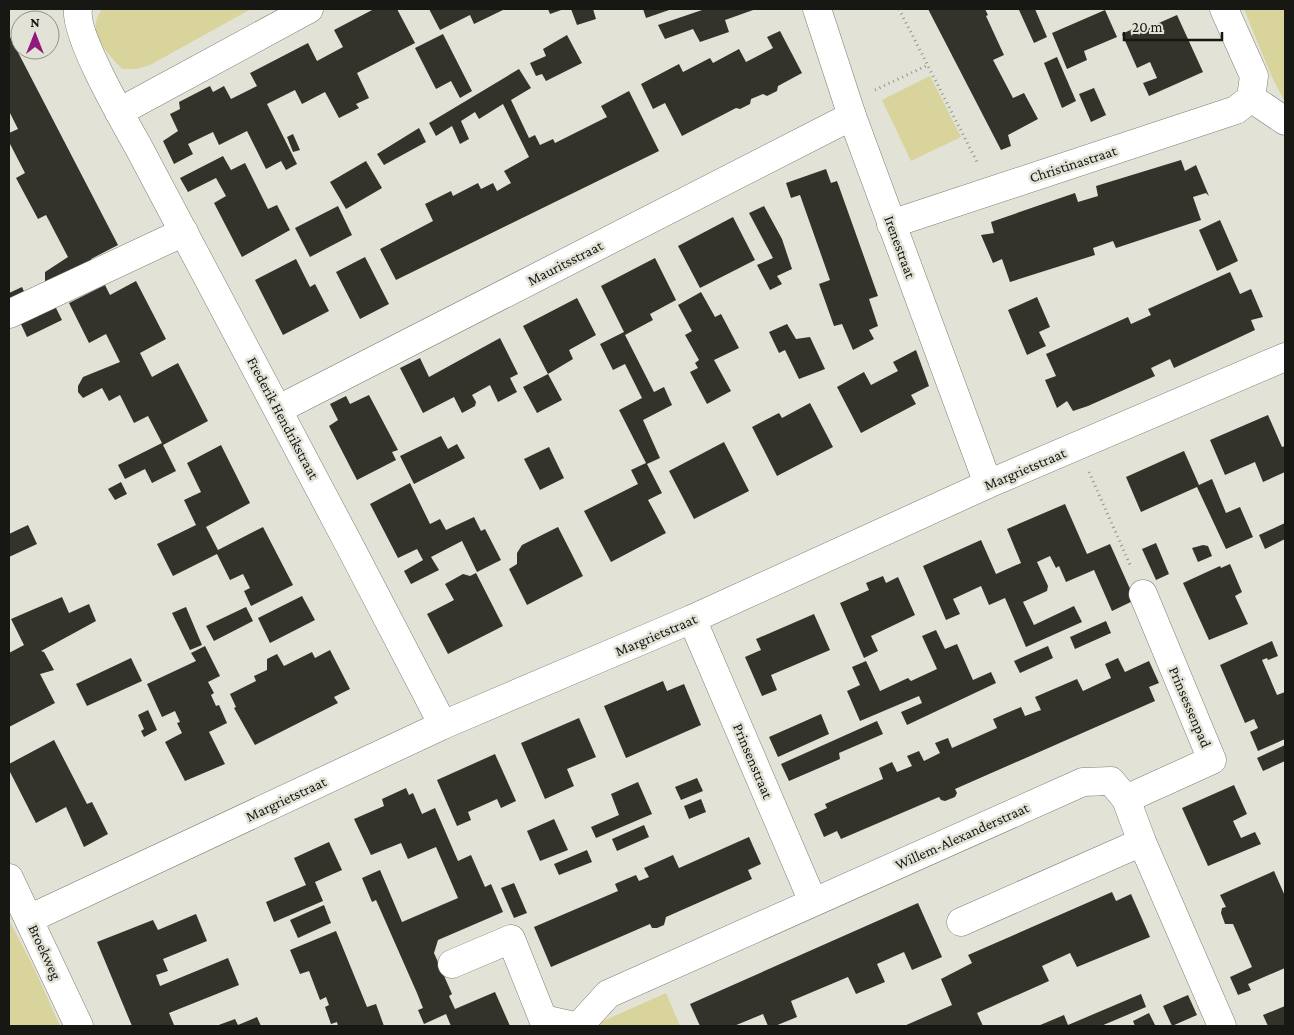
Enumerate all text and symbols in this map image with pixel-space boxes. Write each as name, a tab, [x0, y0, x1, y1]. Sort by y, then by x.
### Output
north arrow	[10, 10, 60, 60]
scale bar	[1124, 10, 1222, 42]
text: N	[30, 14, 40, 30]
text: 20 m	[1132, 19, 1163, 35]
street label: Christinastraat	[1027, 142, 1120, 186]
street label: Irenestraat	[881, 213, 919, 281]
street label: Mauritsstraat	[525, 237, 606, 289]
street label: Frederik Hendrikstraat	[244, 354, 322, 483]
street label: Margrietstraat	[982, 444, 1070, 494]
street label: Margrietstraat	[613, 610, 701, 660]
street label: Prinsessenpad	[1165, 664, 1214, 750]
street label: Prinsenstraat	[730, 721, 776, 802]
street label: Margrietstraat	[243, 773, 330, 826]
street label: Willem-Alexanderstraat	[893, 799, 1032, 873]
street label: Broekweg	[24, 922, 65, 983]

